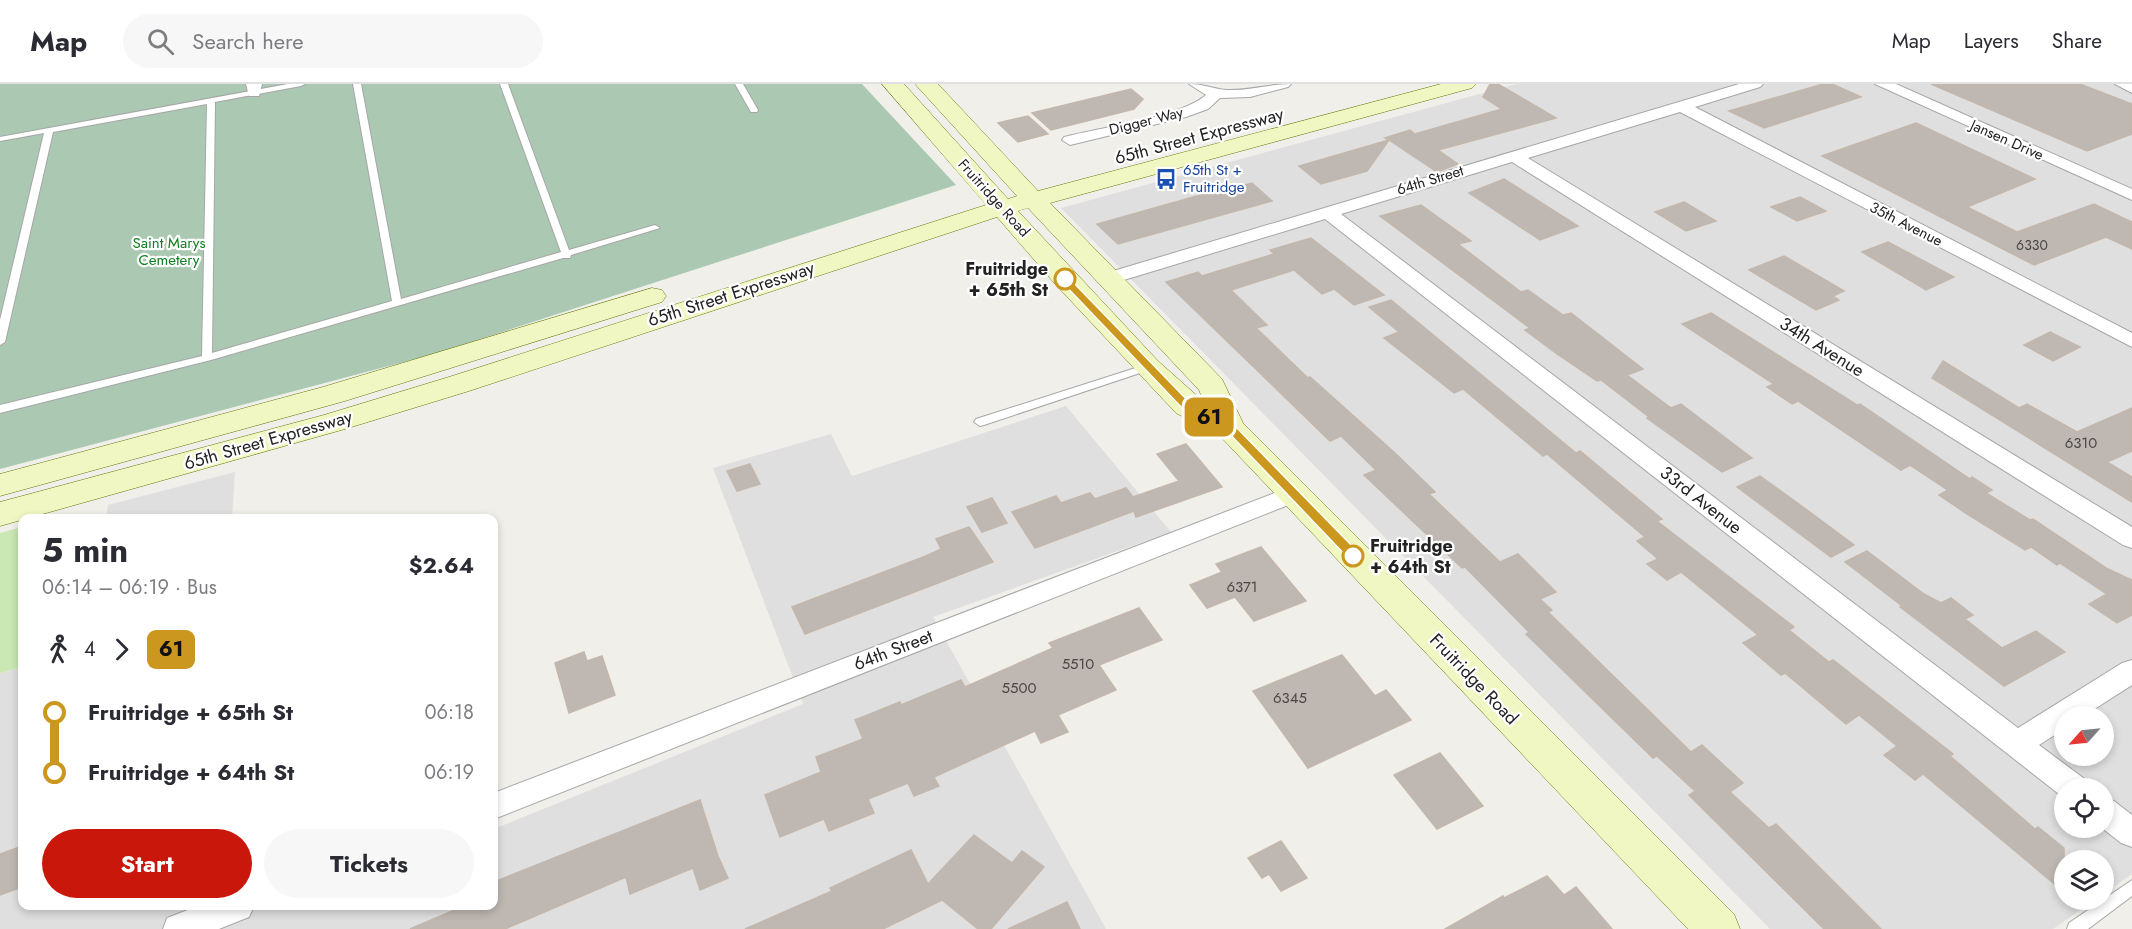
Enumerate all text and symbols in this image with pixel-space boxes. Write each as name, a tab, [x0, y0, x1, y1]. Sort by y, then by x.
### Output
search box	[123, 14, 543, 68]
text: Map	[30, 21, 87, 62]
icon: search	[144, 25, 177, 58]
text: Search here	[192, 25, 304, 57]
text: Map	[1892, 26, 1931, 56]
text: Layers	[1964, 26, 2019, 56]
text: Share	[2052, 26, 2102, 56]
street label: Digger Way	[1107, 101, 1186, 141]
street label: 65th Street Expressway	[1112, 101, 1287, 171]
street label: Jansen Drive	[1965, 113, 2047, 166]
street label: Fruitridge Road	[953, 154, 1035, 242]
place label: 65th St + Fruitridge	[1183, 159, 1245, 198]
street label: 64th Street	[1394, 159, 1467, 201]
bus stop icon: 65th St + Fruitridge	[1154, 167, 1178, 191]
street label: 35th Avenue	[1866, 196, 1947, 252]
park label: Saint Marys Cemetery	[133, 232, 205, 271]
house number: 6330	[2016, 235, 2048, 255]
street label: 65th Street Expressway	[644, 255, 818, 333]
place label: Fruitridge + 65th St	[965, 256, 1048, 303]
marker: Fruitridge + 65th St	[1054, 268, 1076, 290]
street label: 34th Avenue	[1775, 311, 1869, 383]
line badge: 61	[1182, 398, 1236, 436]
text: 61	[1197, 402, 1221, 432]
street label: 65th Street Expressway	[181, 403, 355, 476]
house number: 6310	[2065, 432, 2097, 454]
street label: 33rd Avenue	[1655, 460, 1747, 540]
text: 5 min	[42, 527, 128, 574]
place label: Fruitridge + 64th St	[1370, 533, 1453, 580]
marker: Fruitridge + 64th St	[1342, 545, 1364, 567]
text: $2.64	[409, 549, 474, 581]
text: 06:14 – 06:19 · Bus	[42, 573, 217, 602]
house number: 6371	[1226, 576, 1258, 598]
street label: 64th Street	[850, 623, 937, 677]
street label: Fruitridge Road	[1424, 627, 1524, 731]
icon: walk	[42, 633, 75, 666]
icon: forward	[105, 633, 138, 666]
text: 61	[159, 634, 183, 664]
text: 4	[84, 635, 96, 664]
house number: 5510	[1062, 653, 1094, 675]
house number: 5500	[1002, 677, 1036, 699]
house number: 6345	[1273, 687, 1307, 709]
text: Fruitridge + 65th St	[88, 696, 293, 728]
text: 06:18	[425, 698, 474, 727]
north arrow	[2054, 706, 2114, 766]
map controls	[2054, 706, 2114, 910]
text: Fruitridge + 64th St	[88, 756, 294, 788]
text: 06:19	[424, 758, 474, 787]
button: locate	[2054, 778, 2114, 838]
button: Start	[42, 829, 252, 898]
button: Tickets	[264, 829, 474, 898]
button: layers	[2054, 850, 2114, 910]

